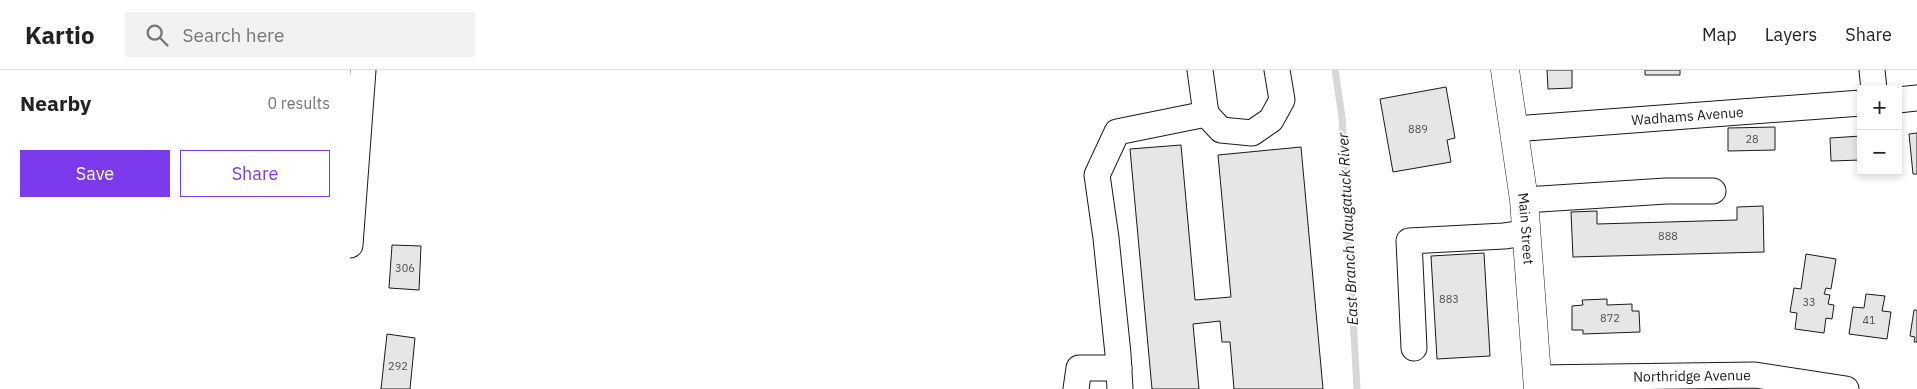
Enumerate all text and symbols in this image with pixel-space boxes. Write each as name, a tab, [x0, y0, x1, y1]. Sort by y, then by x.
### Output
search box	[125, 12, 475, 57]
text: Kartio	[25, 19, 95, 51]
icon: search	[143, 21, 171, 49]
text: Search here	[183, 23, 284, 47]
text: Map	[1702, 23, 1737, 46]
text: Layers	[1765, 23, 1817, 46]
text: Share	[1845, 23, 1892, 46]
map controls	[1857, 85, 1902, 175]
button: +	[1857, 85, 1902, 130]
text: Nearby	[20, 89, 91, 117]
text: 0 results	[267, 93, 330, 113]
street label: Wadhams Avenue	[1631, 103, 1745, 129]
house number: 889	[1408, 122, 1428, 136]
button: −	[1857, 130, 1902, 175]
water label: East Branch Naugatuck River	[1333, 132, 1362, 326]
house number: 28	[1745, 132, 1759, 146]
button: Save	[20, 150, 170, 197]
button: Share	[180, 150, 330, 197]
street label: Main Street	[1514, 191, 1538, 265]
house number: 888	[1658, 229, 1678, 243]
house number: 306	[395, 261, 415, 275]
house number: 883	[1439, 292, 1459, 306]
house number: 33	[1802, 295, 1816, 309]
house number: 872	[1600, 311, 1620, 325]
house number: 41	[1862, 313, 1876, 327]
house number: 292	[388, 359, 408, 373]
street label: Northridge Avenue	[1633, 366, 1751, 386]

